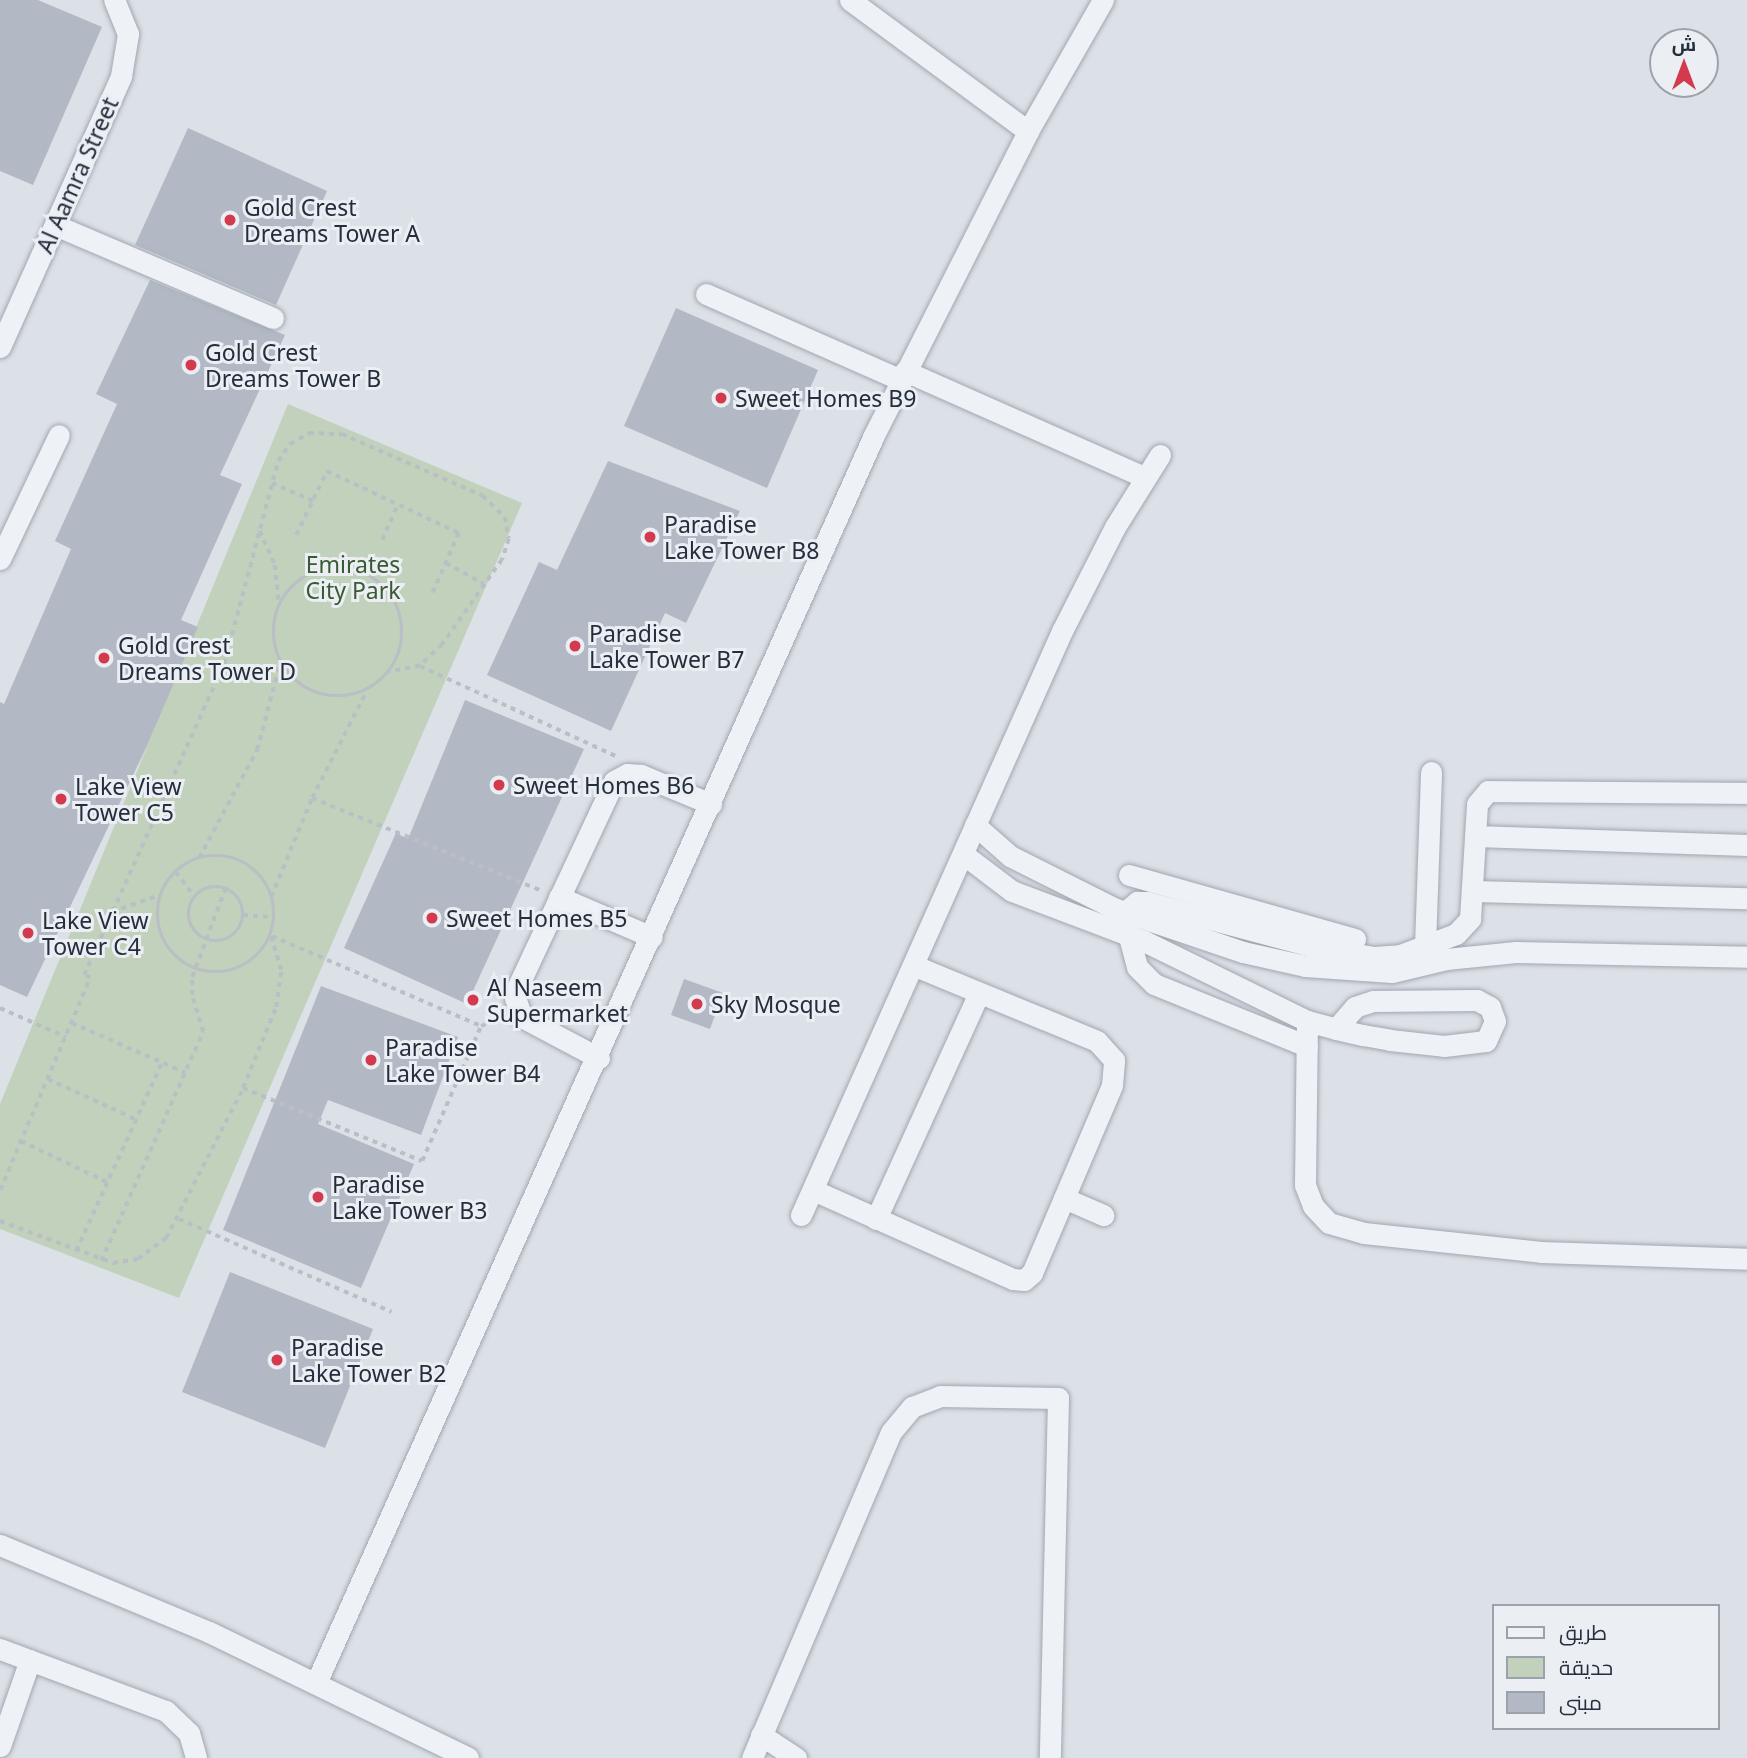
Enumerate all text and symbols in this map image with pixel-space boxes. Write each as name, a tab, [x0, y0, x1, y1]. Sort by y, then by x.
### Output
north arrow	[1649, 28, 1719, 98]
text: ش	[1672, 31, 1696, 57]
street label: Al Aamra Street	[30, 93, 124, 257]
place label: Gold Crest Dreams Tower A	[244, 193, 420, 247]
marker: Gold Crest Dreams Tower A	[222, 212, 238, 228]
place label: Gold Crest Dreams Tower B	[205, 338, 381, 392]
marker: Gold Crest Dreams Tower B	[183, 357, 199, 373]
place label: Sweet Homes B9	[735, 384, 916, 412]
marker: Sweet Homes B9	[713, 390, 729, 406]
place label: Paradise Lake Tower B8	[664, 510, 819, 564]
marker: Paradise Lake Tower B8	[642, 529, 658, 545]
park label: Emirates City Park	[305, 550, 401, 604]
place label: Paradise Lake Tower B7	[589, 619, 744, 673]
place label: Gold Crest Dreams Tower D	[118, 631, 296, 685]
marker: Paradise Lake Tower B7	[567, 638, 583, 654]
marker: Gold Crest Dreams Tower D	[96, 650, 112, 666]
place label: Sweet Homes B6	[513, 771, 694, 799]
place label: Lake View Tower C5	[75, 772, 182, 826]
marker: Sweet Homes B6	[491, 777, 507, 793]
marker: Lake View Tower C5	[53, 791, 69, 807]
place label: Sweet Homes B5	[446, 904, 627, 932]
place label: Lake View Tower C4	[42, 906, 149, 960]
marker: Sweet Homes B5	[424, 910, 440, 926]
marker: Lake View Tower C4	[20, 925, 36, 941]
place label: Al Naseem Supermarket	[487, 973, 628, 1027]
place label: Sky Mosque	[711, 990, 841, 1018]
marker: Al Naseem Supermarket	[465, 992, 481, 1008]
marker: Sky Mosque	[689, 996, 705, 1012]
place label: Paradise Lake Tower B4	[385, 1033, 540, 1087]
marker: Paradise Lake Tower B4	[363, 1052, 379, 1068]
place label: Paradise Lake Tower B3	[332, 1170, 487, 1224]
marker: Paradise Lake Tower B3	[310, 1189, 326, 1205]
place label: Paradise Lake Tower B2	[291, 1333, 446, 1387]
marker: Paradise Lake Tower B2	[269, 1352, 285, 1368]
legend	[1492, 1604, 1719, 1730]
text: طريق	[1559, 1618, 1607, 1646]
text: حديقة	[1559, 1653, 1613, 1681]
text: مبنى	[1559, 1688, 1602, 1716]

